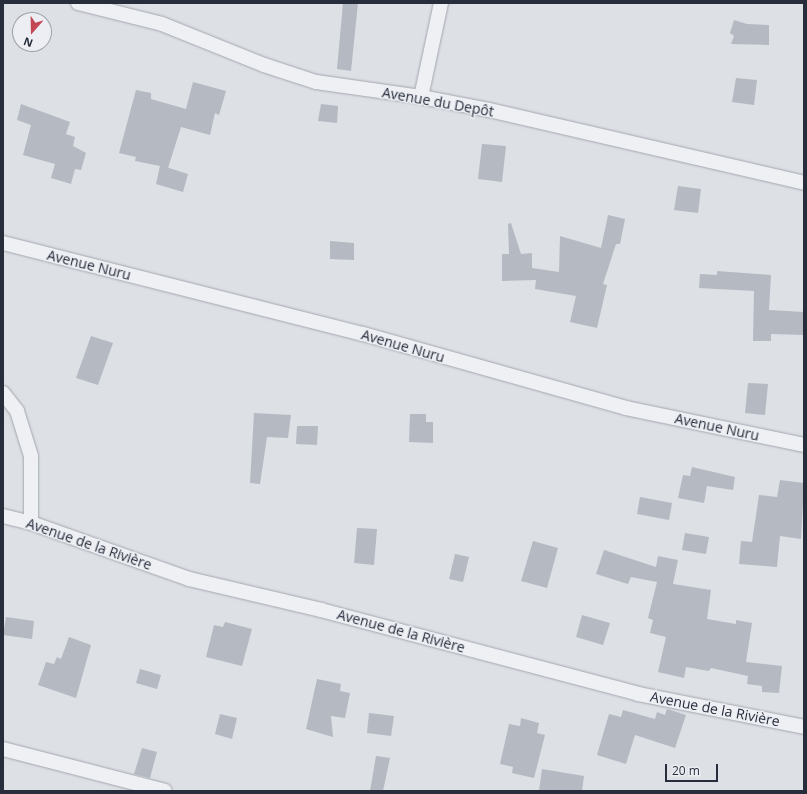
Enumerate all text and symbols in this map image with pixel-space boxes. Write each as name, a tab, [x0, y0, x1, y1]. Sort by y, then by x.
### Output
north arrow	[12, 12, 52, 52]
text: N	[21, 34, 35, 51]
street label: Avenue du Depôt	[381, 84, 495, 120]
street label: Avenue Nuru	[45, 246, 133, 284]
street label: Avenue Nuru	[359, 326, 447, 366]
street label: Avenue Nuru	[673, 410, 761, 444]
street label: Avenue de la Rivière	[24, 515, 154, 573]
street label: Avenue de la Rivière	[335, 606, 467, 656]
street label: Avenue de la Rivière	[649, 688, 781, 730]
scale bar	[667, 756, 720, 782]
text: 20 m	[672, 762, 700, 779]

